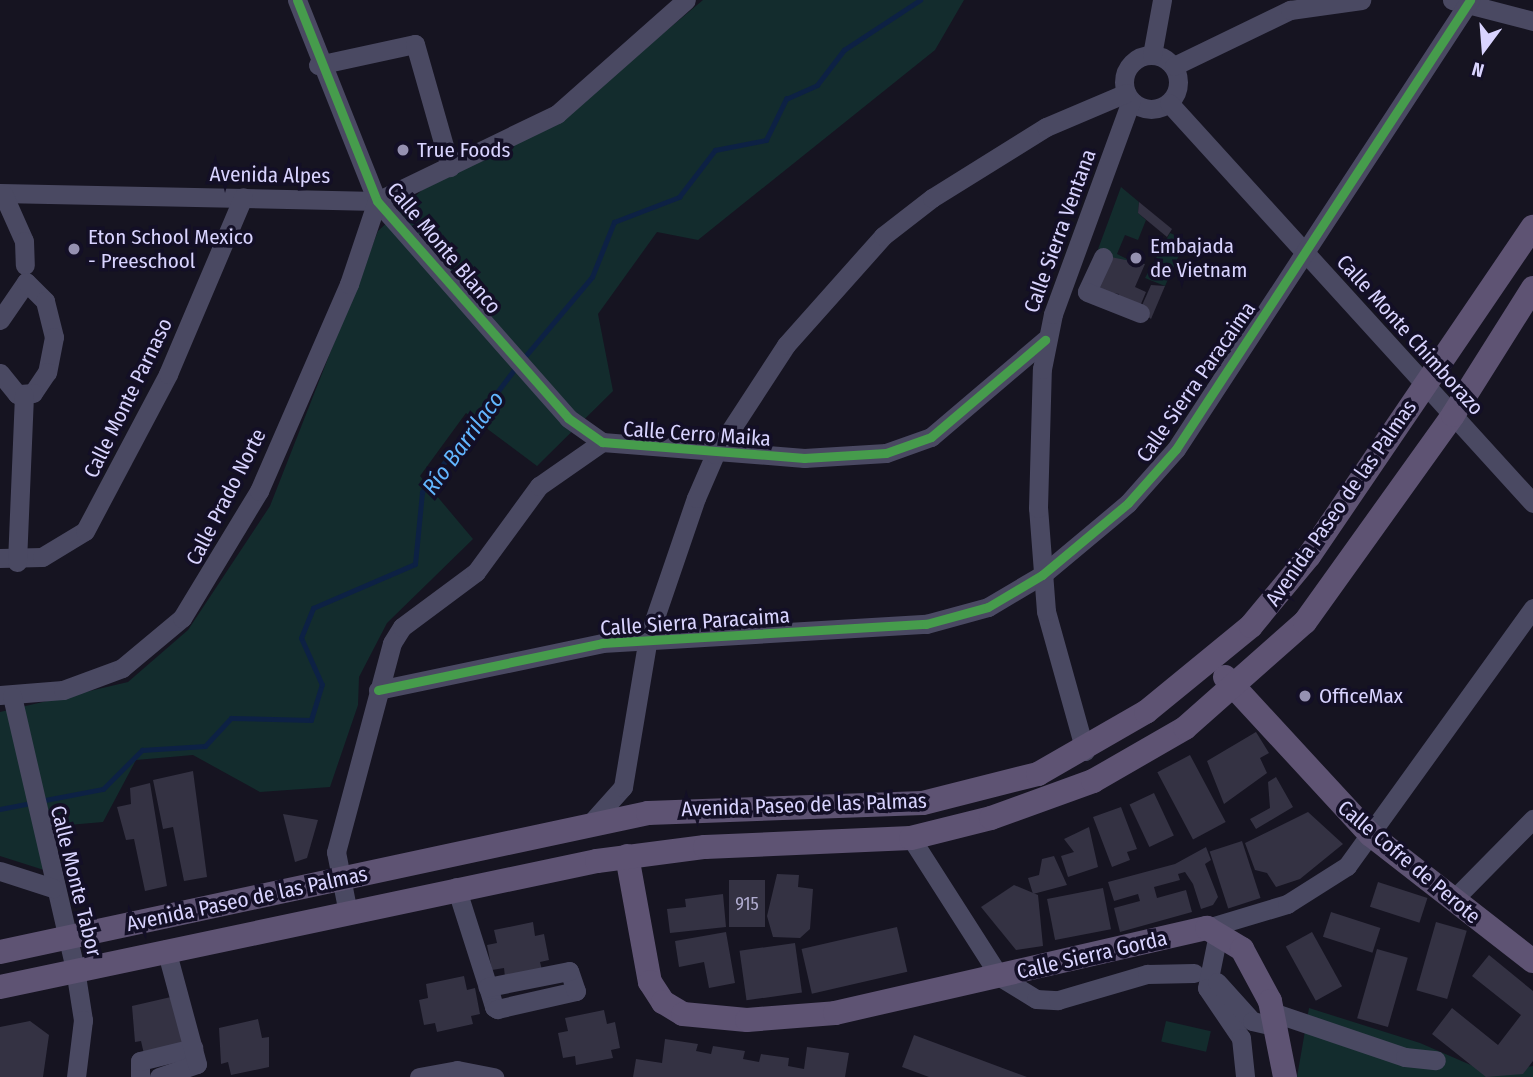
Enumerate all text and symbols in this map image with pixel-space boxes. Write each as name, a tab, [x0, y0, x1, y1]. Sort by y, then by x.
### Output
north arrow	[1449, 14, 1519, 84]
text: N	[1469, 57, 1487, 82]
place label: True Foods	[417, 137, 510, 163]
marker: True Foods	[395, 142, 411, 158]
street label: Calle Sierra Ventana	[1019, 146, 1101, 316]
street label: Avenida Alpes	[209, 161, 331, 189]
street label: Calle Monte Blanco	[382, 177, 506, 319]
place label: Eton School Mexico - Preeschool	[88, 224, 253, 274]
place label: Embajada de Vietnam	[1150, 233, 1247, 283]
marker: Eton School Mexico - Preeschool	[66, 241, 82, 257]
marker: Embajada de Vietnam	[1128, 250, 1144, 266]
street label: Calle Monte Chimborazo	[1331, 250, 1489, 420]
street label: Calle Sierra Paracaima	[1131, 297, 1261, 467]
street label: Calle Monte Parnaso	[78, 314, 178, 482]
water label: Río Barrilaco	[416, 386, 510, 500]
street label: Avenida Paseo de las Palmas	[1260, 395, 1422, 611]
street label: Calle Cerro Maika	[622, 416, 772, 452]
street label: Calle Prado Norte	[181, 425, 271, 569]
street label: Calle Sierra Paracaima	[599, 603, 791, 641]
place label: OfficeMax	[1319, 683, 1403, 709]
marker: OfficeMax	[1297, 688, 1313, 704]
street label: Avenida Paseo de las Palmas	[681, 788, 927, 822]
street label: Calle Cofre de Perote	[1332, 795, 1486, 929]
street label: Calle Monte Tabor	[45, 803, 107, 959]
street label: Avenida Paseo de las Palmas	[124, 861, 370, 937]
house number: 915	[735, 893, 759, 915]
street label: Calle Sierra Gorda	[1014, 925, 1170, 985]

